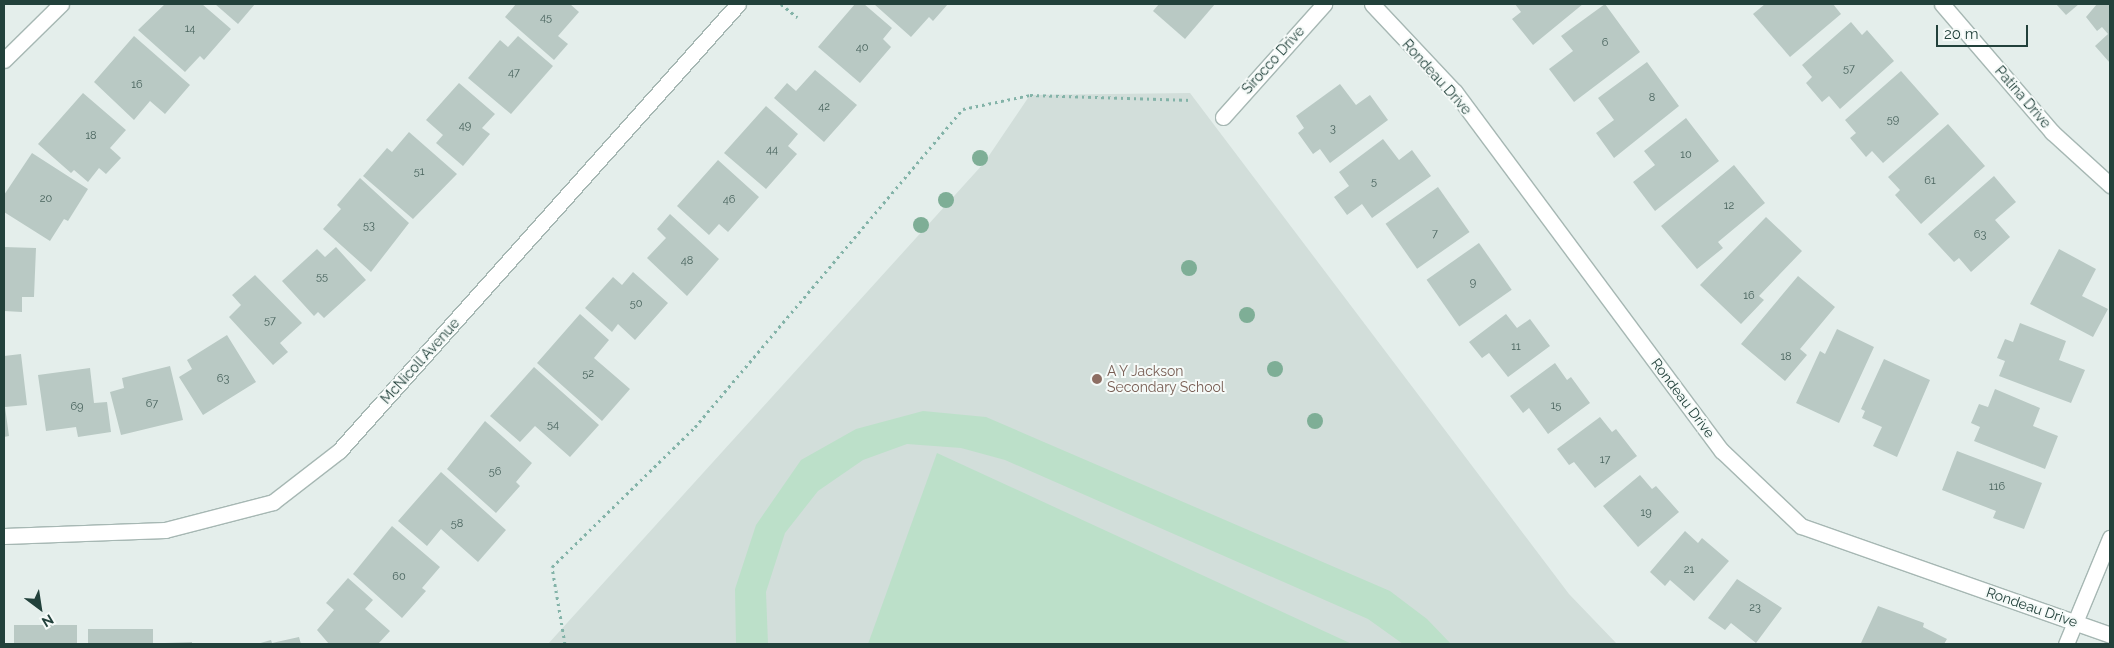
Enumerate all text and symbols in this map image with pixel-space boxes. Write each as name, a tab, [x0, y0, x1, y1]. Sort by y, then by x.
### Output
house number: 45	[540, 11, 552, 25]
scale bar	[1939, 15, 2032, 47]
house number: 14	[185, 22, 195, 36]
street label: Sirocco Drive	[1238, 23, 1308, 97]
text: 20 m	[1944, 25, 1979, 43]
street label: Rondeau Drive	[1399, 36, 1475, 118]
house number: 6	[1602, 36, 1608, 50]
house number: 40	[856, 41, 868, 55]
house number: 57	[1843, 62, 1855, 76]
street label: Patina Drive	[1991, 63, 2055, 131]
house number: 47	[508, 66, 520, 80]
house number: 16	[131, 78, 143, 92]
house number: 8	[1649, 91, 1655, 105]
house number: 42	[818, 100, 830, 114]
house number: 59	[1887, 113, 1899, 127]
house number: 49	[459, 119, 471, 133]
house number: 3	[1330, 122, 1336, 136]
house number: 18	[85, 129, 97, 143]
house number: 44	[766, 143, 778, 157]
house number: 10	[1680, 148, 1692, 162]
house number: 51	[414, 165, 424, 179]
house number: 61	[1924, 174, 1936, 188]
house number: 5	[1371, 175, 1377, 189]
house number: 20	[40, 192, 52, 206]
house number: 46	[723, 193, 735, 207]
house number: 12	[1724, 199, 1734, 213]
house number: 53	[363, 219, 375, 233]
house number: 7	[1432, 227, 1438, 241]
house number: 63	[1974, 228, 1986, 242]
house number: 48	[681, 254, 693, 268]
house number: 55	[316, 270, 328, 284]
house number: 9	[1470, 276, 1476, 290]
house number: 16	[1743, 289, 1755, 303]
house number: 50	[630, 297, 642, 311]
house number: 57	[264, 314, 276, 328]
street label: McNicoll Avenue	[377, 315, 463, 407]
house number: 11	[1511, 340, 1521, 354]
house number: 18	[1780, 350, 1792, 364]
street label: Rondeau Drive	[1648, 355, 1718, 441]
place label: A Y Jackson Secondary School	[1107, 363, 1225, 396]
house number: 52	[582, 367, 594, 381]
house number: 63	[217, 372, 229, 386]
marker: A Y Jackson Secondary School	[1091, 373, 1103, 385]
house number: 67	[146, 397, 158, 411]
house number: 15	[1551, 399, 1561, 413]
house number: 69	[70, 400, 84, 414]
house number: 54	[547, 418, 559, 432]
house number: 17	[1600, 453, 1610, 467]
house number: 56	[489, 465, 501, 479]
house number: 116	[1989, 480, 2005, 494]
house number: 19	[1640, 506, 1652, 520]
house number: 58	[451, 517, 463, 531]
house number: 21	[1684, 563, 1694, 577]
house number: 60	[392, 570, 406, 584]
north arrow	[15, 583, 65, 633]
street label: Rondeau Drive	[1984, 584, 2080, 630]
house number: 23	[1749, 601, 1761, 615]
text: N	[39, 611, 56, 630]

